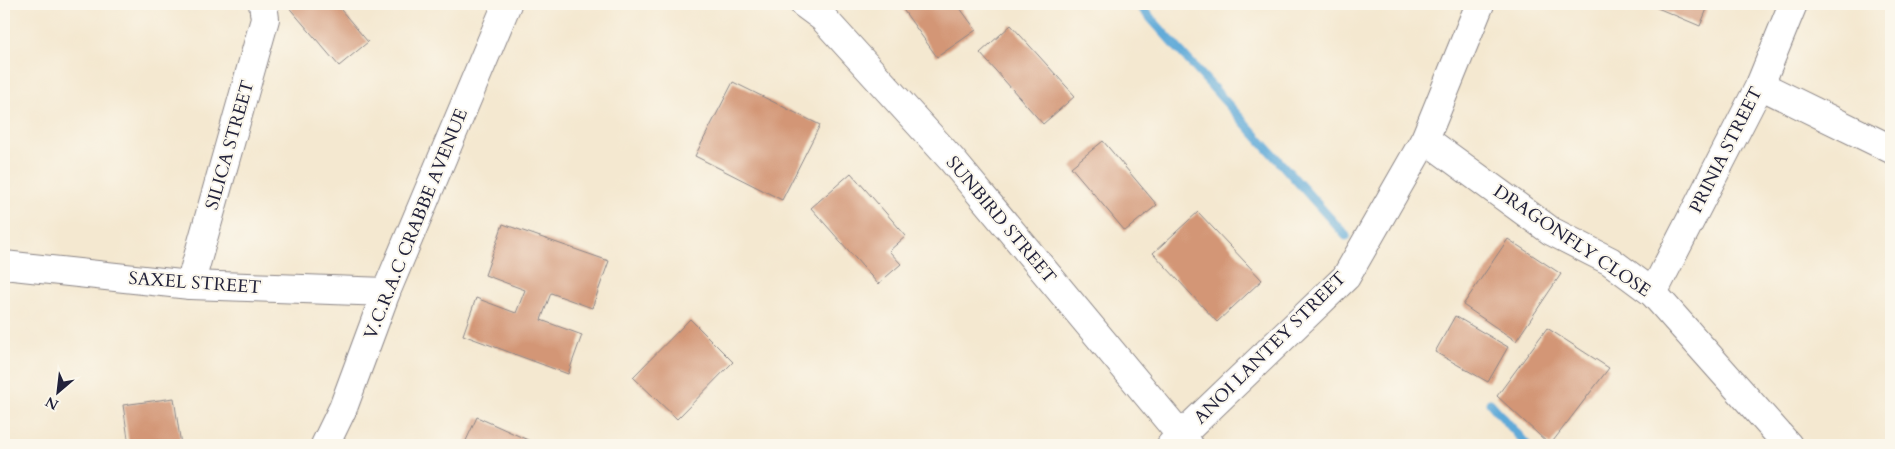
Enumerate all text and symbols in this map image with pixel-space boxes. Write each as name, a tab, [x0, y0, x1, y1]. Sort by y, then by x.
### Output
street label: SILICA STREET	[200, 77, 260, 213]
street label: PRINIA STREET	[1683, 83, 1769, 217]
street label: V.C.R.A.C CRABBE AVENUE	[358, 105, 474, 343]
street label: SUNBIRD STREET	[940, 151, 1062, 289]
street label: DRAGONFLY CLOSE	[1488, 179, 1656, 303]
street label: SAXEL STREET	[128, 266, 262, 300]
street label: ANOI LANTEY STREET	[1188, 266, 1352, 430]
north arrow	[32, 366, 82, 416]
text: N	[42, 392, 62, 414]

